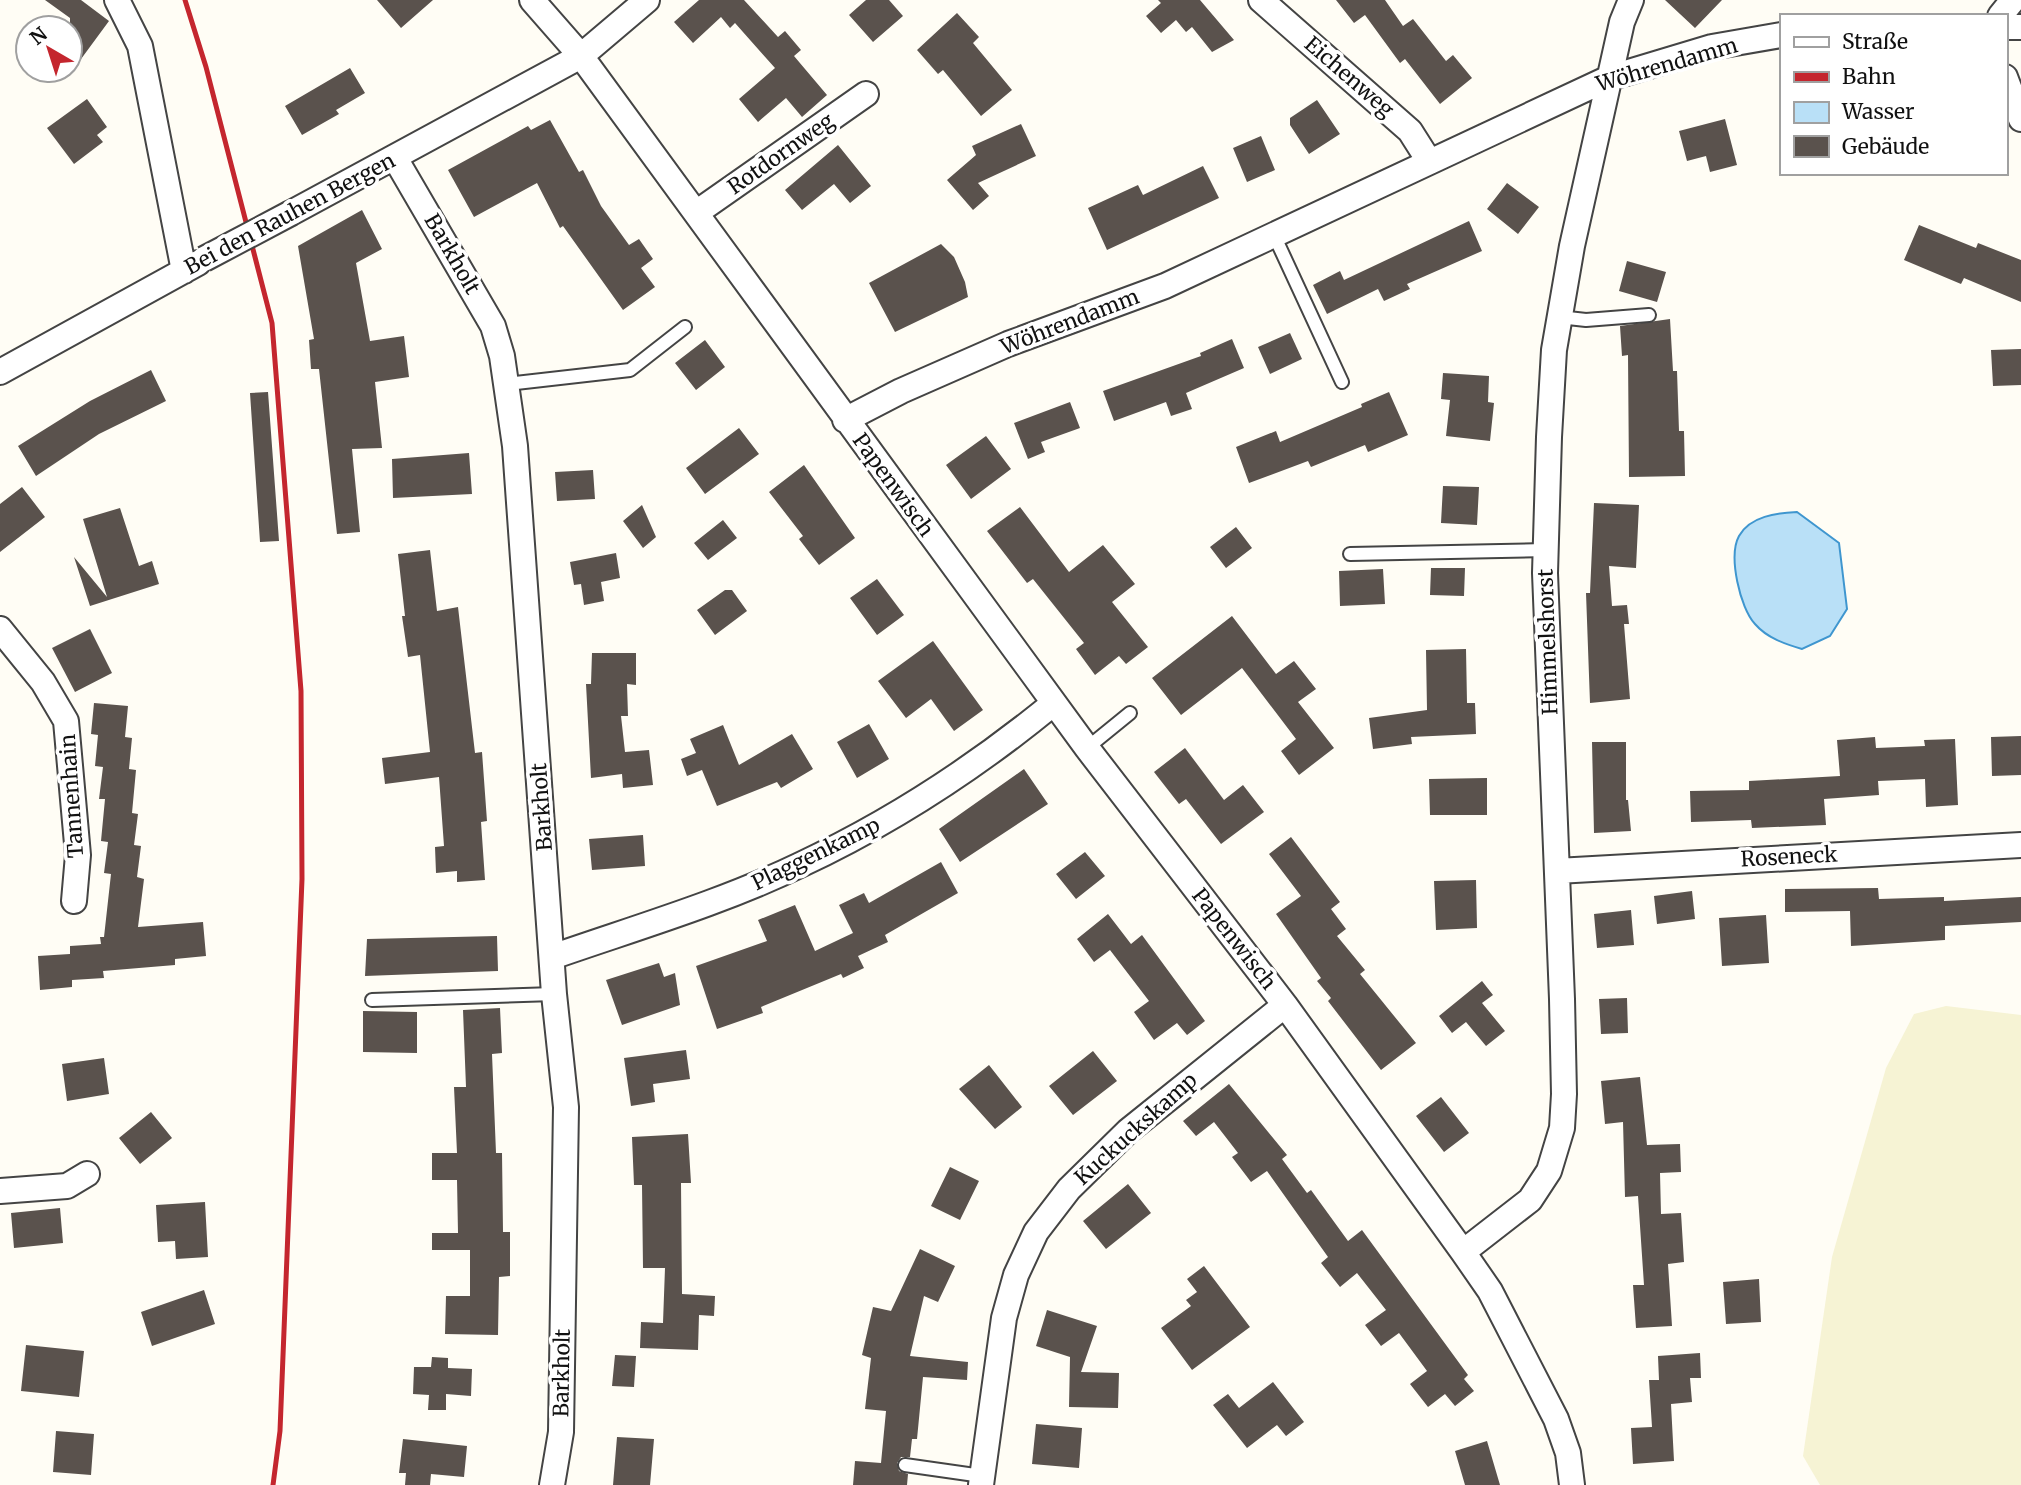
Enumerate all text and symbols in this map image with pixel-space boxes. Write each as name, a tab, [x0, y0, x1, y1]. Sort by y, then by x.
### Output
north arrow	[14, 14, 84, 84]
legend	[1780, 14, 2007, 175]
text: N	[25, 22, 52, 50]
text: Straße	[1842, 28, 1908, 55]
street label: Eichenweg	[1299, 30, 1400, 123]
street label: Wöhrendamm	[1592, 31, 1741, 98]
text: Bahn	[1842, 63, 1896, 90]
text: Wasser	[1841, 98, 1914, 125]
street label: Rotdornweg	[722, 107, 839, 200]
text: Gebäude	[1842, 133, 1929, 160]
street label: Bei den Rauhen Bergen	[180, 147, 400, 280]
street label: Barkholt	[419, 209, 486, 299]
street label: Wöhrendamm	[996, 283, 1143, 361]
street label: Papenwisch	[847, 428, 940, 542]
street label: Himmelshorst	[1531, 568, 1564, 716]
street label: Tannenhain	[54, 733, 89, 859]
street label: Barkholt	[525, 762, 558, 852]
street label: Plaggenkamp	[747, 811, 884, 896]
street label: Roseneck	[1740, 840, 1839, 873]
street label: Papenwisch	[1186, 883, 1282, 995]
street label: Kuckuckskamp	[1069, 1066, 1203, 1191]
street label: Barkholt	[547, 1329, 576, 1417]

